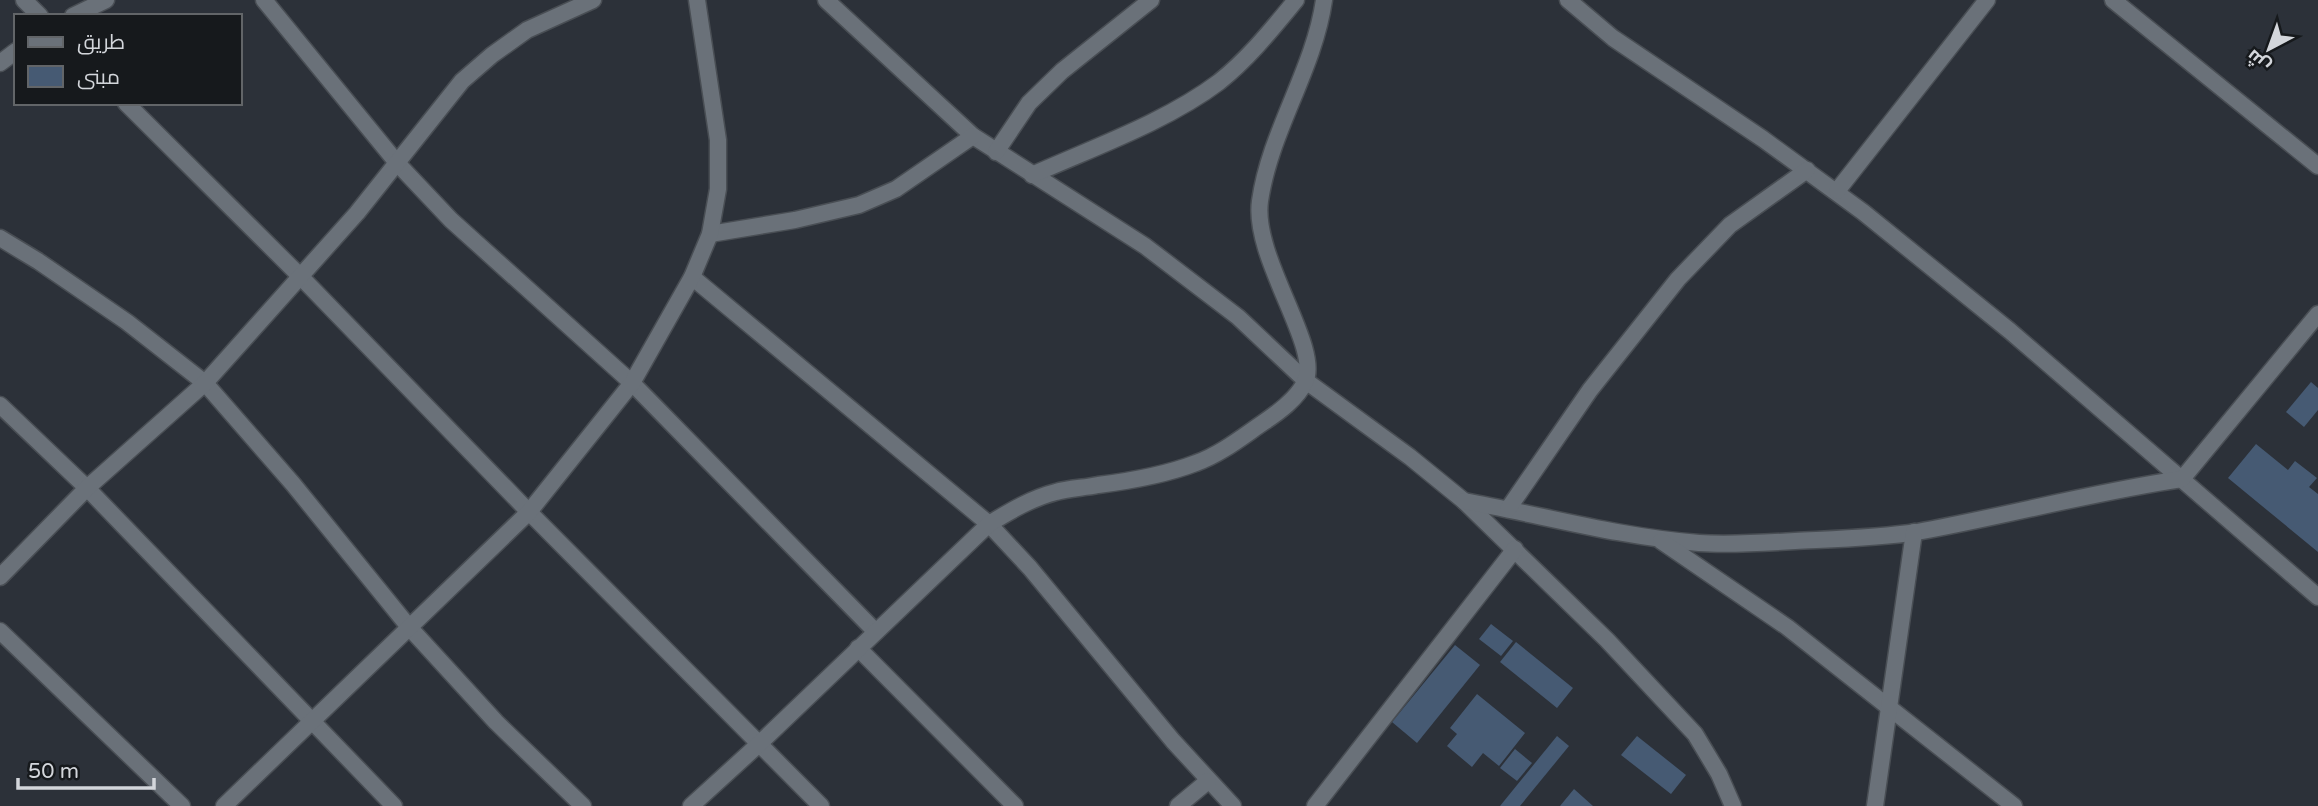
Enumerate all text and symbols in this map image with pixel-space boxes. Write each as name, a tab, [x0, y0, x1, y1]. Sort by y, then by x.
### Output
legend	[14, 14, 242, 105]
north arrow	[2234, 14, 2304, 84]
text: طريق	[77, 30, 125, 55]
text: ش	[2242, 45, 2275, 77]
text: مبنى	[77, 65, 120, 90]
scale bar	[18, 746, 154, 790]
text: 50 m	[28, 759, 79, 784]

